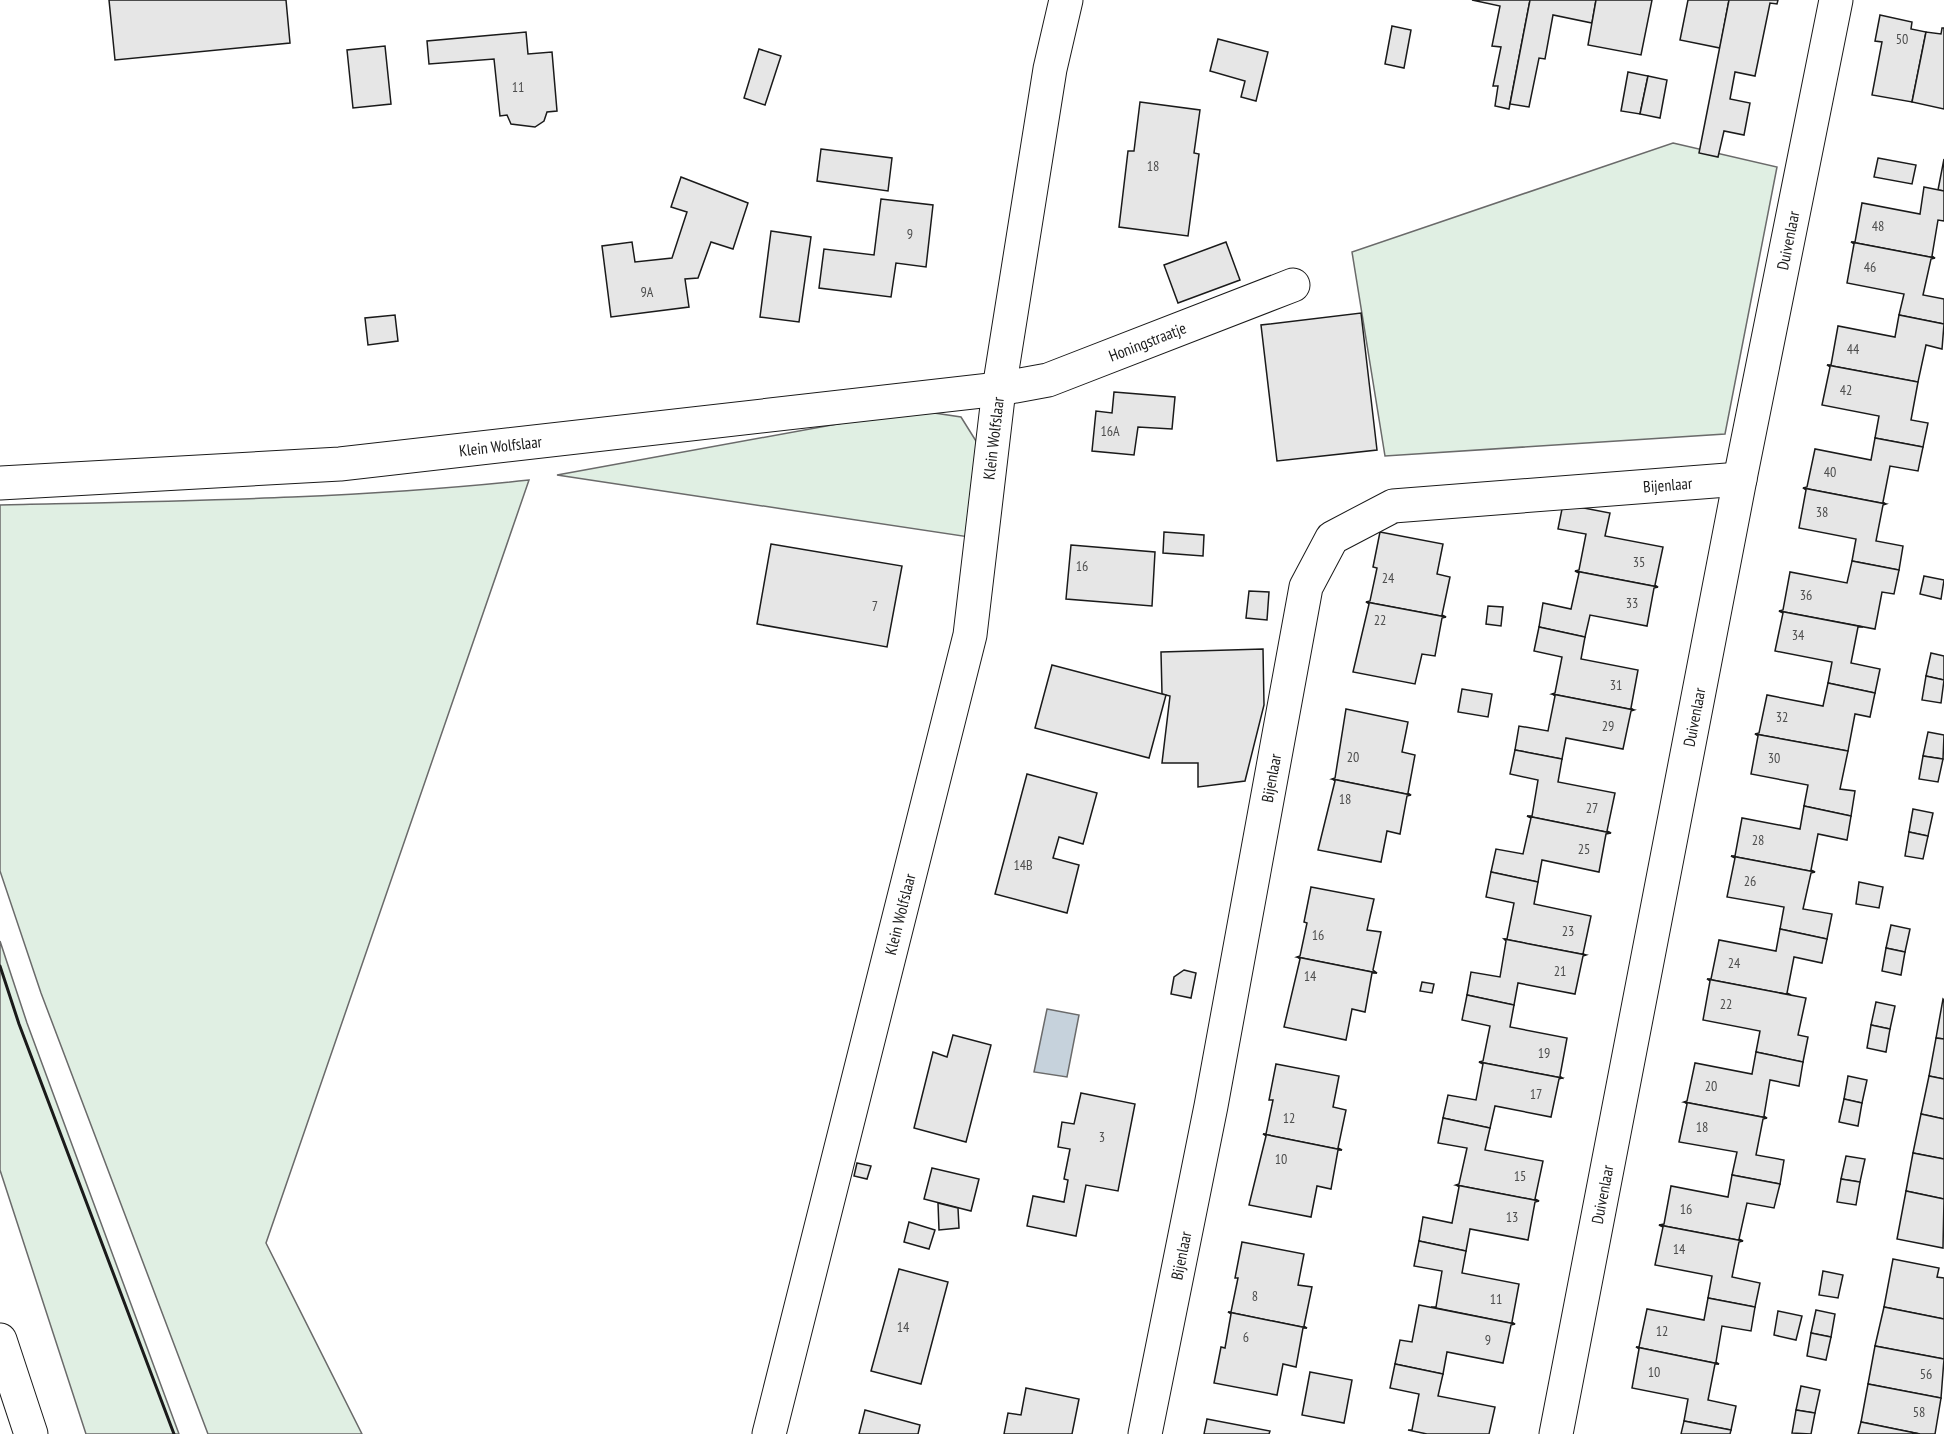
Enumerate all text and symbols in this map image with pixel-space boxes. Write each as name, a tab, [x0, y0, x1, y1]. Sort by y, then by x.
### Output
house number: 50	[1896, 30, 1908, 48]
house number: 11	[512, 78, 524, 96]
house number: 18	[1147, 157, 1159, 175]
street label: Duivenlaar	[1772, 209, 1804, 272]
house number: 48	[1872, 217, 1884, 235]
house number: 9	[907, 225, 913, 243]
house number: 46	[1864, 258, 1876, 276]
house number: 9A	[641, 283, 654, 301]
street label: Honingstraatje	[1106, 317, 1189, 366]
house number: 44	[1847, 340, 1860, 358]
house number: 42	[1840, 381, 1852, 399]
street label: Klein Wolfslaar	[978, 395, 1008, 481]
house number: 16A	[1100, 422, 1120, 440]
street label: Klein Wolfslaar	[458, 431, 544, 460]
house number: 40	[1824, 463, 1836, 481]
street label: Bijenlaar	[1642, 473, 1693, 497]
house number: 38	[1816, 503, 1828, 521]
house number: 35	[1633, 553, 1645, 571]
house number: 16	[1076, 557, 1088, 575]
house number: 24	[1382, 569, 1395, 587]
house number: 36	[1800, 586, 1812, 604]
house number: 33	[1626, 594, 1638, 612]
house number: 7	[872, 597, 878, 615]
house number: 22	[1374, 611, 1386, 629]
house number: 34	[1792, 626, 1805, 644]
house number: 31	[1610, 676, 1622, 694]
street label: Duivenlaar	[1679, 685, 1710, 748]
house number: 32	[1776, 708, 1788, 726]
house number: 29	[1602, 717, 1614, 735]
house number: 20	[1347, 748, 1359, 766]
house number: 30	[1768, 749, 1780, 767]
street label: Bijenlaar	[1257, 751, 1285, 804]
house number: 18	[1339, 790, 1351, 808]
house number: 27	[1586, 799, 1598, 817]
house number: 28	[1752, 831, 1764, 849]
house number: 25	[1578, 840, 1590, 858]
house number: 14B	[1013, 856, 1033, 874]
street label: Klein Wolfslaar	[880, 871, 920, 957]
house number: 26	[1744, 872, 1756, 890]
house number: 23	[1562, 922, 1574, 940]
house number: 16	[1312, 926, 1324, 944]
house number: 24	[1728, 954, 1741, 972]
house number: 21	[1554, 962, 1566, 980]
house number: 14	[1304, 967, 1317, 985]
house number: 22	[1720, 995, 1732, 1013]
house number: 19	[1538, 1044, 1550, 1062]
house number: 20	[1705, 1077, 1717, 1095]
house number: 17	[1530, 1085, 1542, 1103]
house number: 12	[1283, 1109, 1295, 1127]
house number: 18	[1696, 1118, 1708, 1136]
house number: 3	[1099, 1128, 1105, 1146]
house number: 10	[1275, 1150, 1287, 1168]
street label: Duivenlaar	[1587, 1163, 1618, 1226]
house number: 15	[1514, 1167, 1526, 1185]
house number: 16	[1680, 1200, 1692, 1218]
house number: 13	[1506, 1208, 1518, 1226]
street label: Bijenlaar	[1166, 1229, 1196, 1282]
house number: 14	[1673, 1240, 1686, 1258]
house number: 8	[1252, 1287, 1258, 1305]
house number: 11	[1490, 1290, 1502, 1308]
house number: 14	[897, 1318, 910, 1336]
house number: 12	[1656, 1322, 1668, 1340]
house number: 6	[1243, 1328, 1249, 1346]
house number: 9	[1485, 1331, 1491, 1349]
house number: 10	[1648, 1363, 1660, 1381]
house number: 56	[1920, 1365, 1932, 1383]
house number: 58	[1913, 1403, 1925, 1421]

